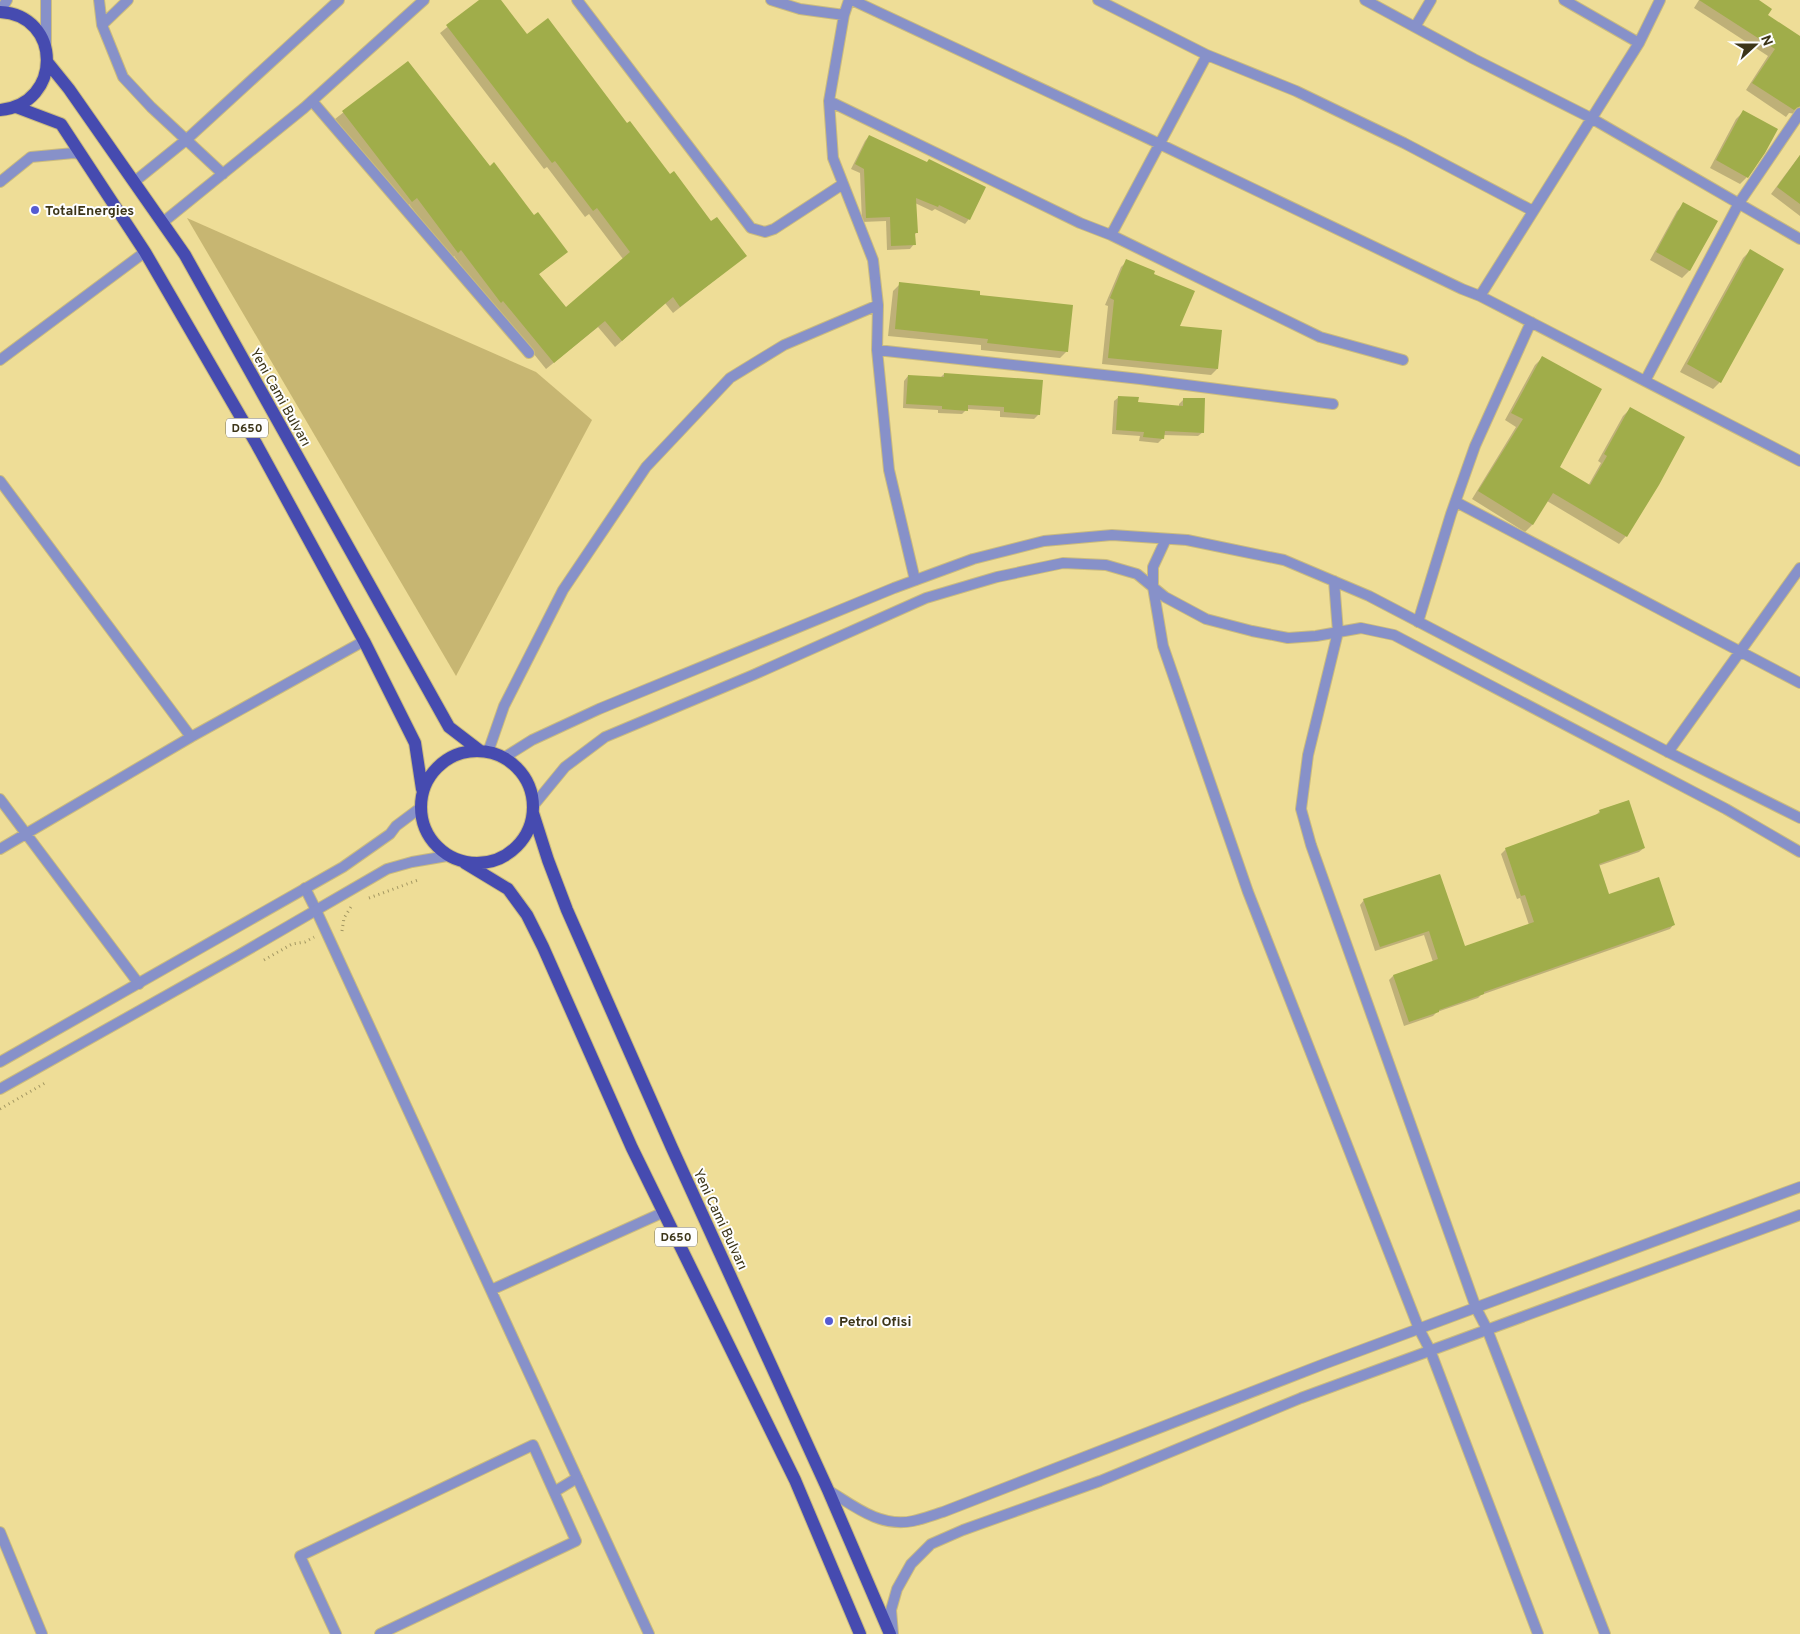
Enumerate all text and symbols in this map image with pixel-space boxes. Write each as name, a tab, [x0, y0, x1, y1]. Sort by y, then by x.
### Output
north arrow	[1730, 20, 1780, 70]
text: N	[1756, 33, 1775, 49]
place label: TotalEnergies	[45, 203, 134, 220]
marker: TotalEnergies	[29, 204, 41, 216]
street label: Yeni Cami Bulvarı	[246, 346, 314, 450]
road number: D650	[226, 418, 268, 438]
street label: Yeni Cami Bulvarı	[689, 1166, 750, 1273]
road number: D650	[655, 1228, 697, 1246]
place label: Petrol Ofisi	[839, 1314, 911, 1331]
marker: Petrol Ofisi	[823, 1315, 835, 1327]

